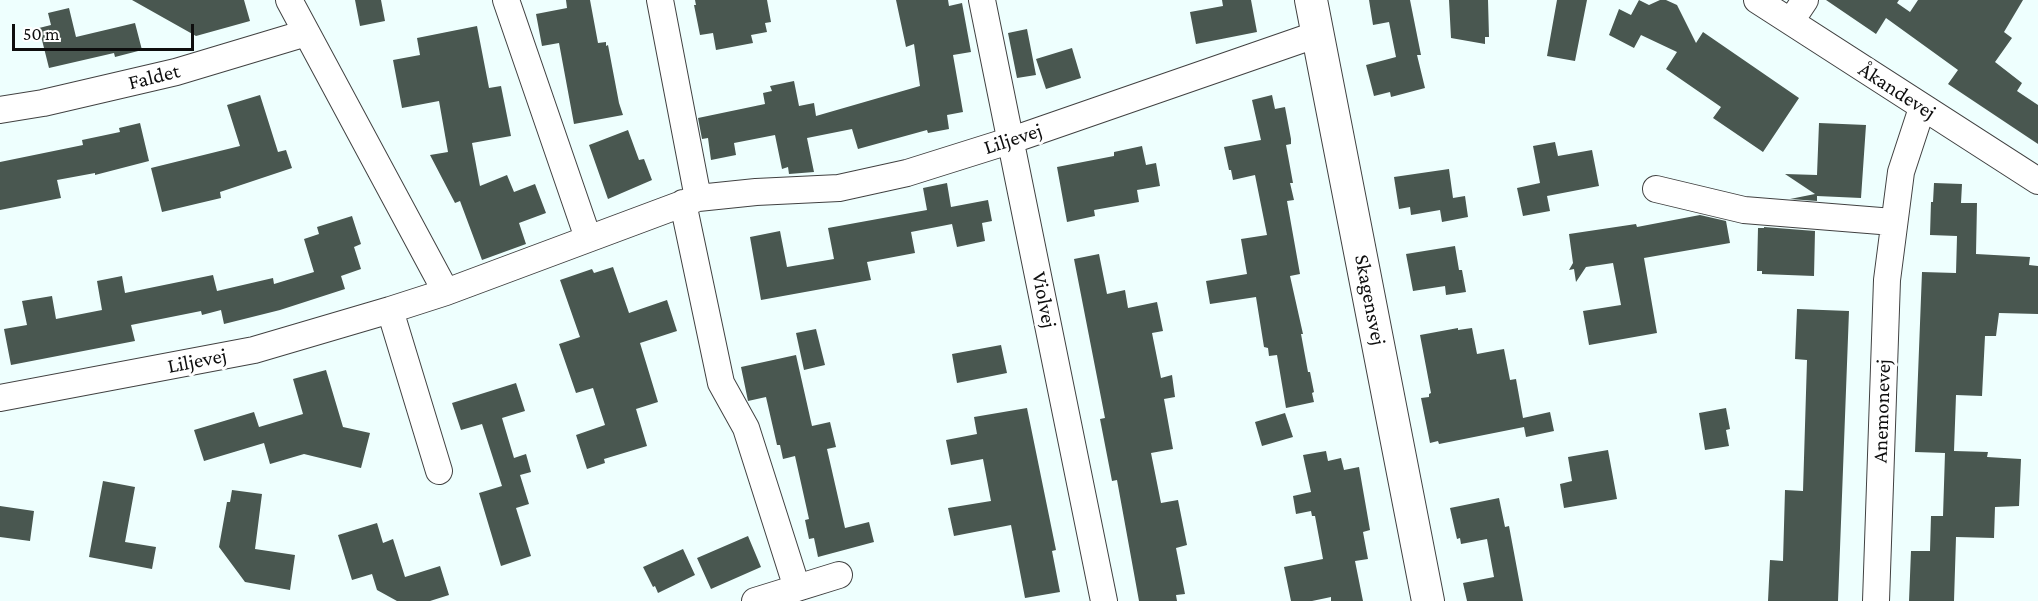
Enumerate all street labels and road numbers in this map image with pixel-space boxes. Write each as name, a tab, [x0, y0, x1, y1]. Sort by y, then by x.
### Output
street label: Åkandevej	[1854, 57, 1940, 125]
street label: Faldet	[126, 58, 182, 96]
street label: Liljevej	[981, 118, 1045, 160]
street label: Skagensvej	[1349, 252, 1391, 348]
street label: Violvej	[1026, 270, 1062, 330]
street label: Liljevej	[165, 343, 229, 379]
street label: Anemonevej	[1868, 359, 1896, 463]

